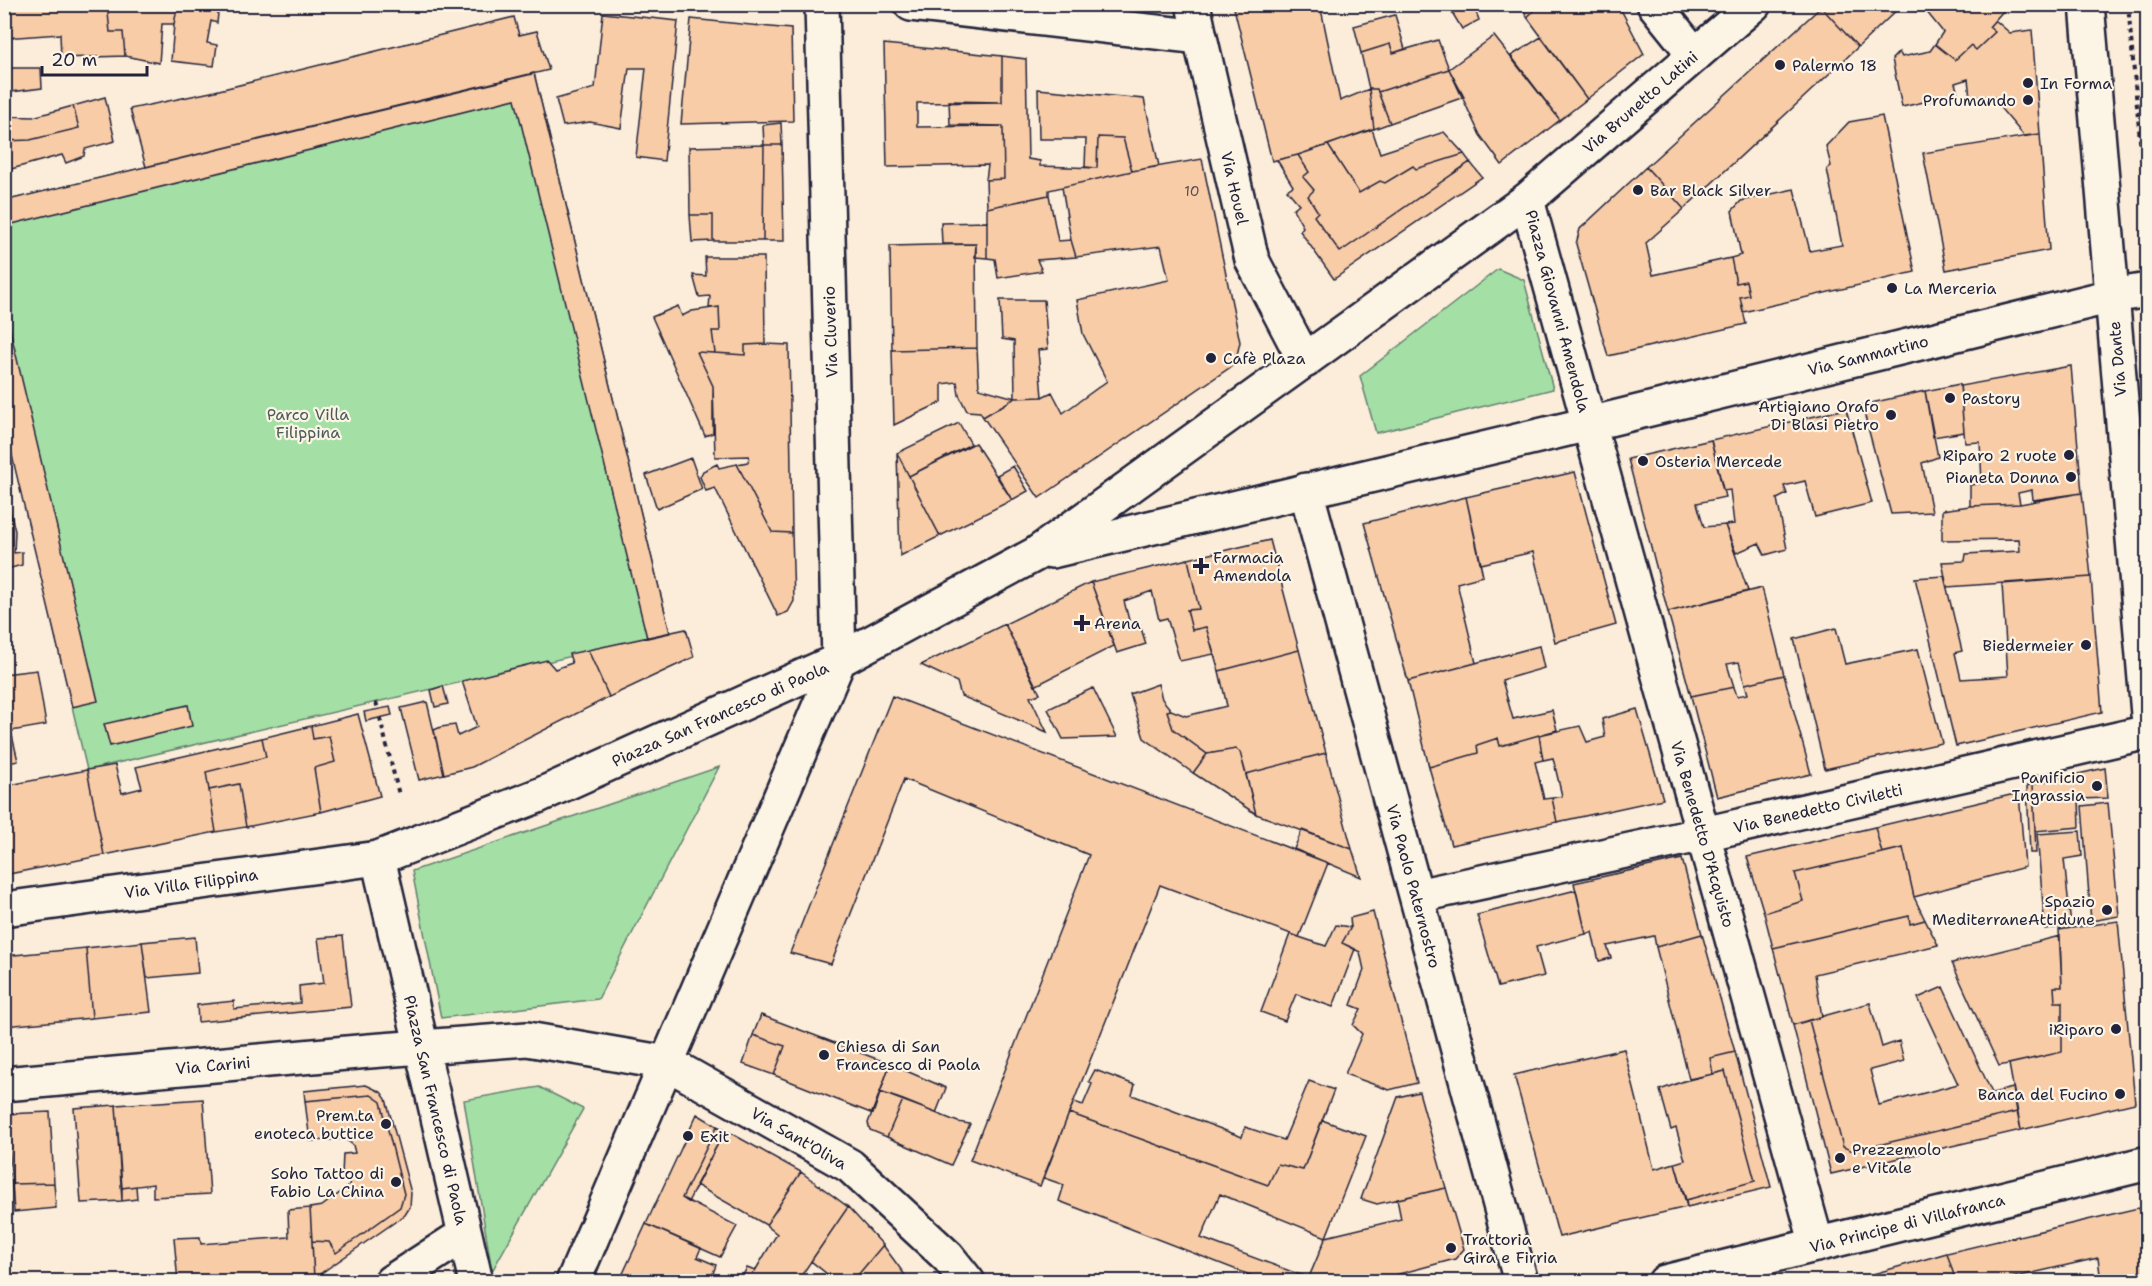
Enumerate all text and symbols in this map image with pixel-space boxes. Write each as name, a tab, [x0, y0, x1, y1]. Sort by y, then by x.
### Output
scale bar	[42, 39, 147, 77]
street label: Via Brunetto Latini	[1578, 46, 1702, 158]
text: 20 m	[51, 48, 97, 72]
place label: Palermo 18	[1792, 55, 1877, 76]
marker: Palermo 18	[1773, 58, 1787, 72]
place label: In Forma	[2040, 73, 2112, 94]
marker: In Forma	[2021, 76, 2035, 90]
place label: Profumando	[1923, 90, 2016, 111]
marker: Profumando	[2021, 93, 2035, 107]
street label: Via Houel	[1216, 149, 1253, 227]
place label: Bar Black Silver	[1650, 180, 1771, 201]
house number: 10	[1184, 182, 1200, 200]
marker: Bar Black Silver	[1631, 183, 1645, 197]
street label: Piazza Giovanni Amendola	[1520, 208, 1595, 415]
place label: La Merceria	[1904, 278, 1996, 299]
marker: La Merceria	[1885, 281, 1899, 295]
street label: Via Cluverio	[818, 286, 843, 378]
street label: Via Dante	[2104, 320, 2131, 398]
street label: Via Sammartino	[1806, 330, 1931, 381]
place label: Cafè Plaza	[1223, 348, 1305, 369]
marker: Cafè Plaza	[1204, 351, 1218, 365]
place label: Pastory	[1962, 388, 2020, 409]
marker: Pastory	[1943, 391, 1957, 405]
place label: Artigiano Orafo Di Blasi Pietro	[1758, 396, 1879, 435]
park label: Parco Villa Filippina	[267, 404, 349, 443]
marker: Artigiano Orafo Di Blasi Pietro	[1884, 408, 1898, 422]
place label: Riparo 2 ruote	[1943, 445, 2057, 466]
marker: Riparo 2 ruote	[2062, 448, 2076, 462]
place label: Osteria Mercede	[1655, 451, 1782, 472]
marker: Osteria Mercede	[1636, 454, 1650, 468]
place label: Pianeta Donna	[1945, 467, 2059, 488]
marker: Pianeta Donna	[2064, 470, 2078, 484]
place label: Farmacia Amendola	[1213, 547, 1291, 586]
marker: Farmacia Amendola	[1194, 559, 1208, 573]
place label: Arena	[1094, 613, 1141, 634]
marker: Arena	[1075, 616, 1089, 630]
place label: Biedermeier	[1982, 635, 2074, 656]
marker: Biedermeier	[2079, 638, 2093, 652]
street label: Piazza San Francesco di Paola	[608, 657, 832, 772]
street label: Via Benedetto D'Acquisto	[1666, 738, 1739, 930]
place label: Panificio Ingrassia	[2012, 767, 2085, 806]
street label: Via Benedetto Civiletti	[1731, 779, 1905, 838]
marker: Panificio Ingrassia	[2090, 779, 2104, 793]
street label: Via Paolo Paternostro	[1382, 802, 1445, 970]
street label: Via Villa Filippina	[123, 864, 259, 903]
place label: Spazio MediterraneAttidune	[1932, 891, 2095, 930]
marker: Spazio MediterraneAttidune	[2100, 903, 2114, 917]
street label: Piazza San Francesco di Paola	[399, 993, 472, 1227]
place label: iRiparo	[2049, 1019, 2104, 1040]
marker: iRiparo	[2109, 1022, 2123, 1036]
place label: Chiesa di San Francesco di Paola	[836, 1036, 980, 1075]
marker: Chiesa di San Francesco di Paola	[817, 1048, 831, 1062]
street label: Via Carini	[175, 1052, 251, 1079]
place label: Banca del Fucino	[1978, 1084, 2108, 1105]
marker: Banca del Fucino	[2113, 1087, 2127, 1101]
street label: Via Sant'Oliva	[747, 1102, 851, 1174]
place label: Prem.ta enoteca buttice	[254, 1105, 374, 1144]
marker: Prem.ta enoteca buttice	[379, 1117, 393, 1131]
place label: Exit	[700, 1126, 730, 1147]
marker: Exit	[681, 1129, 695, 1143]
place label: Prezzemolo e Vitale	[1852, 1139, 1941, 1178]
marker: Prezzemolo e Vitale	[1833, 1151, 1847, 1165]
place label: Soho Tattoo di Fabio La China	[270, 1163, 384, 1202]
marker: Soho Tattoo di Fabio La China	[389, 1175, 403, 1189]
street label: Via Principe di Villafranca	[1807, 1189, 2007, 1258]
place label: Trattoria Gira e Firria	[1463, 1229, 1557, 1268]
marker: Trattoria Gira e Firria	[1444, 1241, 1458, 1255]

